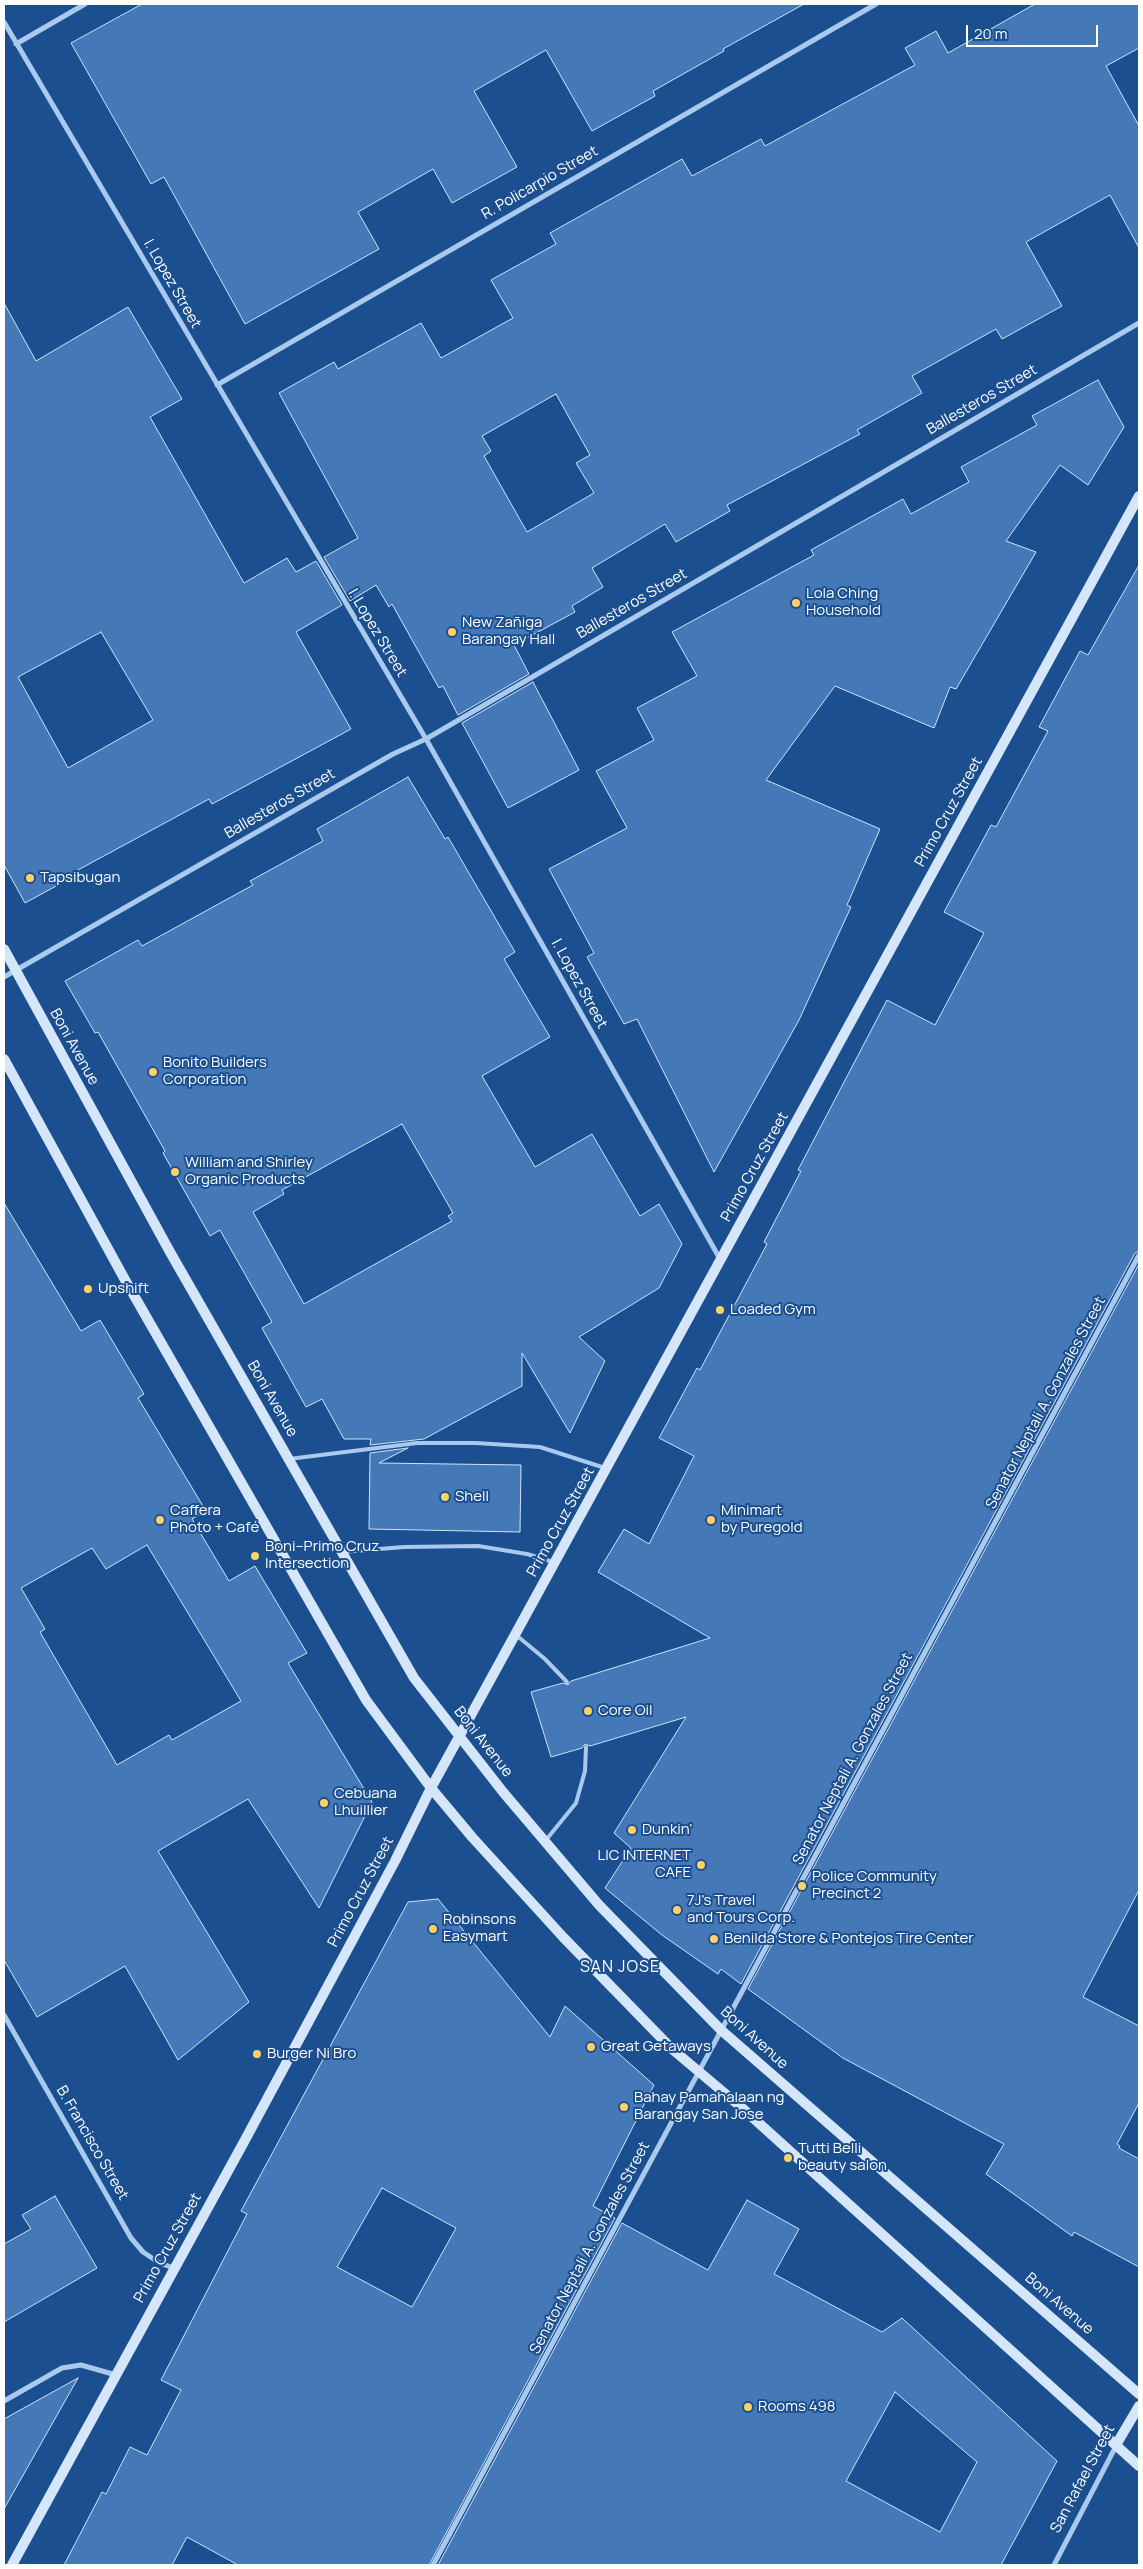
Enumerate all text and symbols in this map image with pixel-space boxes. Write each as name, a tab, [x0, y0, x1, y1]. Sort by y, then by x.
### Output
scale bar	[968, 15, 1100, 47]
text: 20 m	[974, 23, 1007, 44]
street label: R. Policarpio Street	[479, 142, 601, 224]
street label: I. Lopez Street	[139, 236, 205, 332]
street label: Ballesteros Street	[924, 361, 1040, 439]
street label: Ballesteros Street	[574, 565, 690, 643]
place label: Lola Ching Household	[806, 585, 881, 620]
street label: I. Lopez Street	[344, 586, 410, 680]
marker: Lola Ching Household	[790, 597, 802, 609]
place label: New Zañiga Barangay Hall	[462, 614, 555, 649]
marker: New Zañiga Barangay Hall	[446, 626, 458, 638]
street label: Primo Cruz Street	[911, 754, 987, 870]
street label: Ballesteros Street	[222, 765, 338, 843]
place label: Tapsibugan	[40, 869, 120, 887]
marker: Tapsibugan	[24, 872, 36, 884]
street label: I. Lopez Street	[547, 936, 611, 1032]
street label: Boni Avenue	[46, 1006, 102, 1088]
place label: Bonito Builders Corporation	[163, 1054, 267, 1089]
marker: Bonito Builders Corporation	[147, 1066, 159, 1078]
street label: Primo Cruz Street	[717, 1109, 793, 1225]
place label: William and Shirley Organic Products	[185, 1154, 313, 1189]
marker: William and Shirley Organic Products	[169, 1166, 181, 1178]
place label: Upshift	[98, 1280, 149, 1298]
marker: Upshift	[82, 1283, 94, 1295]
street label: Senator Neptali A. Gonzales Street	[982, 1294, 1110, 1512]
place label: Loaded Gym	[730, 1301, 816, 1319]
marker: Loaded Gym	[714, 1304, 726, 1316]
street label: Boni Avenue	[243, 1358, 301, 1440]
street label: Primo Cruz Street	[523, 1464, 599, 1580]
place label: Shell	[455, 1488, 489, 1506]
marker: Shell	[439, 1491, 451, 1503]
place label: Caffera Photo + Café	[170, 1502, 259, 1537]
place label: Minimart by Puregold	[721, 1502, 803, 1537]
marker: Caffera Photo + Café	[154, 1514, 166, 1526]
marker: Minimart by Puregold	[705, 1514, 717, 1526]
place label: Boni–Primo Cruz Intersection	[265, 1538, 379, 1573]
marker: Boni–Primo Cruz Intersection	[249, 1550, 261, 1562]
street label: Senator Neptali A. Gonzales Street	[789, 1650, 917, 1868]
place label: Core Oil	[598, 1702, 652, 1720]
street label: Boni Avenue	[450, 1703, 516, 1781]
marker: Core Oil	[582, 1705, 594, 1717]
place label: Cebuana Lhuillier	[334, 1785, 397, 1820]
marker: Cebuana Lhuillier	[318, 1797, 330, 1809]
place label: Dunkin'	[642, 1821, 692, 1839]
marker: Dunkin'	[626, 1824, 638, 1836]
street label: Primo Cruz Street	[324, 1834, 398, 1950]
place label: LIC INTERNET CAFE	[598, 1847, 691, 1882]
marker: LIC INTERNET CAFE	[695, 1859, 707, 1871]
place label: Police Community Precinct 2	[812, 1868, 937, 1903]
marker: Police Community Precinct 2	[796, 1880, 808, 1892]
place label: 7J's Travel and Tours Corp.	[687, 1892, 795, 1927]
marker: 7J's Travel and Tours Corp.	[671, 1904, 683, 1916]
place label: Robinsons Easymart	[443, 1911, 516, 1946]
marker: Robinsons Easymart	[427, 1923, 439, 1935]
place label: Benilda Store & Pontejos Tire Center	[724, 1930, 974, 1948]
marker: Benilda Store & Pontejos Tire Center	[708, 1933, 720, 1945]
district label: SAN JOSE	[579, 1958, 661, 1978]
street label: Boni Avenue	[716, 2003, 792, 2073]
place label: Great Getaways	[601, 2038, 711, 2056]
marker: Great Getaways	[585, 2041, 597, 2053]
place label: Burger Ni Bro	[267, 2045, 356, 2063]
marker: Burger Ni Bro	[251, 2048, 263, 2060]
street label: B. Francisco Street	[52, 2083, 132, 2203]
place label: Bahay Pamahalaan ng Barangay San Jose	[634, 2089, 784, 2124]
marker: Bahay Pamahalaan ng Barangay San Jose	[618, 2101, 630, 2113]
street label: Senator Neptali A. Gonzales Street	[526, 2139, 654, 2357]
place label: Tutti Belli beauty salon	[798, 2140, 887, 2175]
marker: Tutti Belli beauty salon	[782, 2152, 794, 2164]
street label: Primo Cruz Street	[130, 2190, 206, 2306]
street label: Boni Avenue	[1021, 2269, 1097, 2339]
place label: Rooms 498	[758, 2398, 836, 2416]
marker: Rooms 498	[742, 2401, 754, 2413]
street label: San Rafael Street	[1047, 2422, 1119, 2536]

